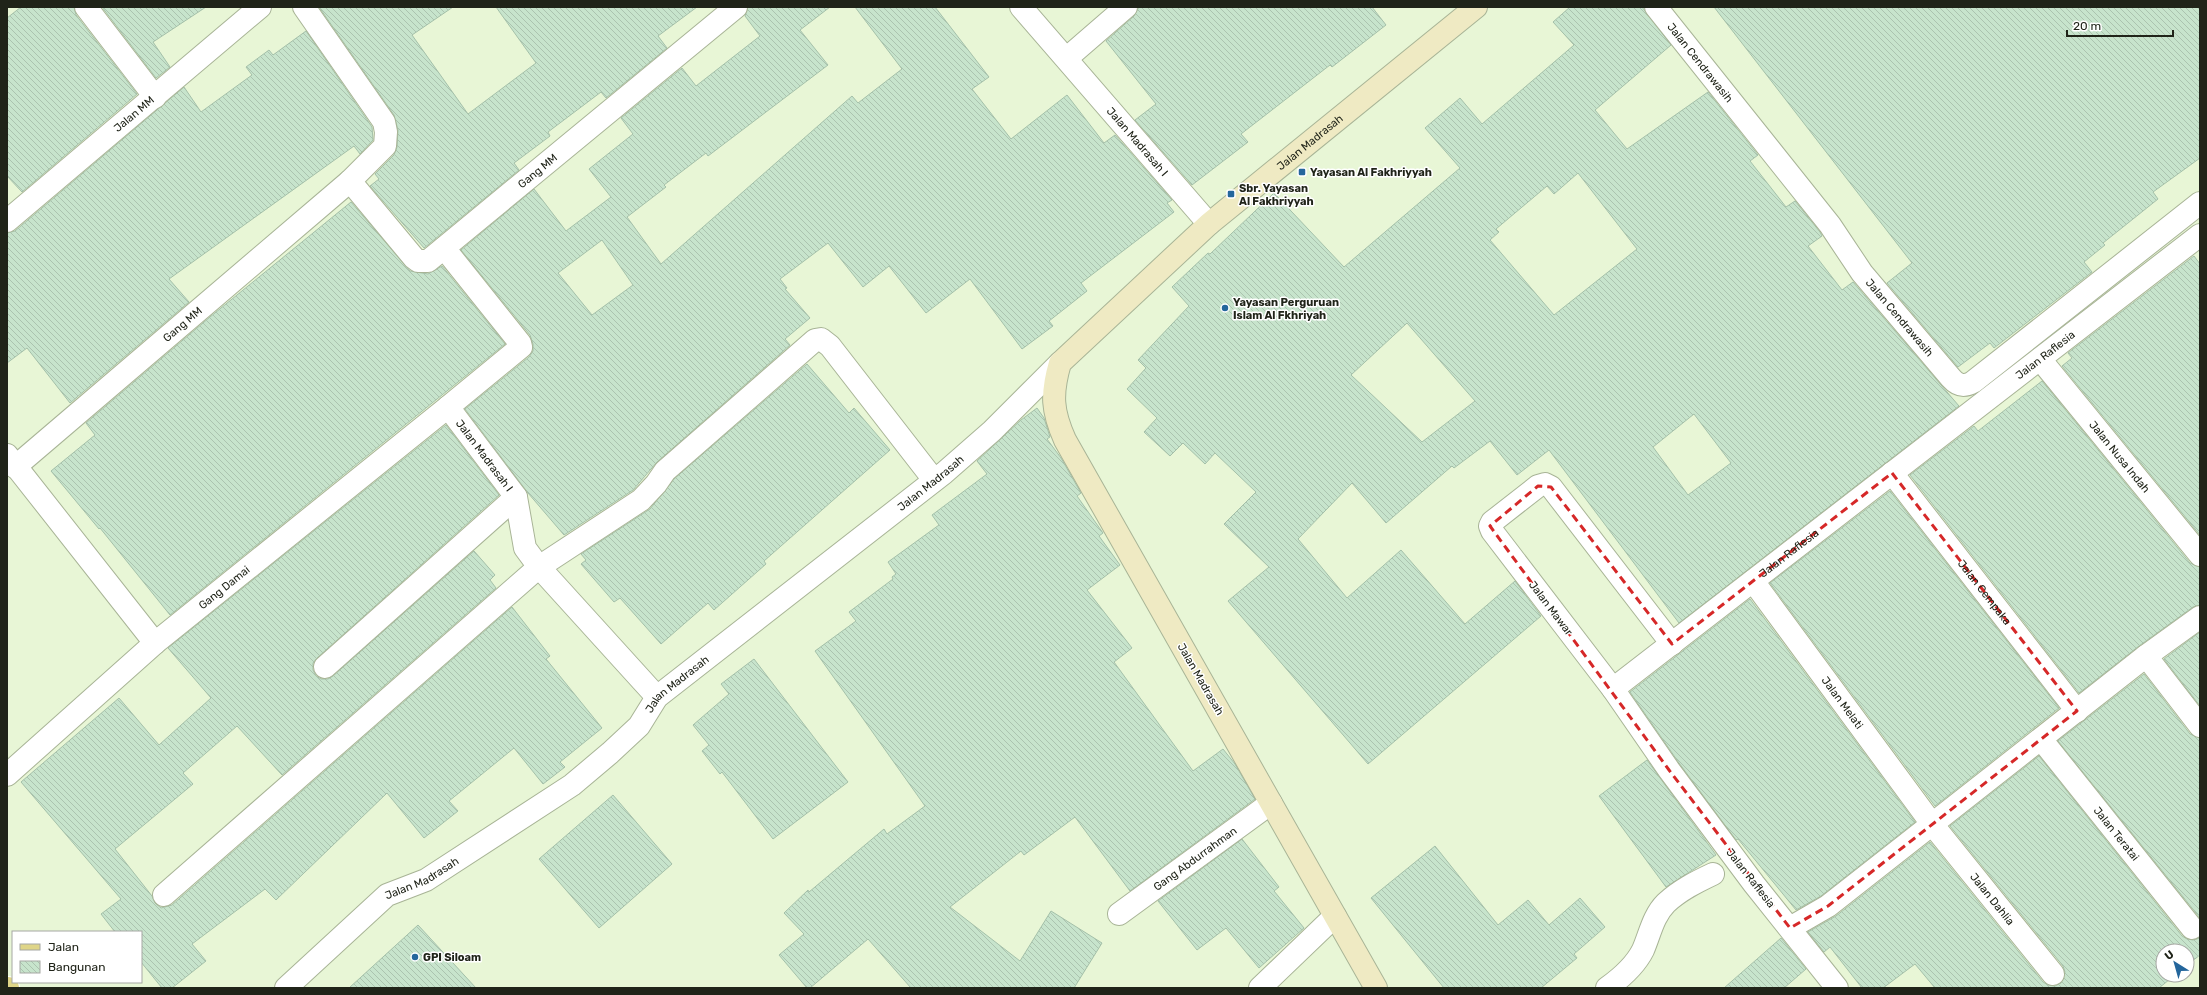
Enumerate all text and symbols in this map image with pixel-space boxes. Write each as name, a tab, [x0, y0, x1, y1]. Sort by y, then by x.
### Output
scale bar	[2067, 12, 2173, 38]
text: 20 m	[2073, 19, 2101, 33]
street label: Jalan Cendrawasih	[1664, 21, 1735, 105]
street label: Jalan MM	[111, 94, 157, 135]
street label: Jalan Madrasah I	[1104, 105, 1171, 179]
street label: Jalan Madrasah	[1274, 112, 1346, 173]
street label: Gang MM	[516, 151, 560, 191]
place label: Yayasan Al Fakhriyyah	[1310, 166, 1432, 179]
marker: Yayasan Al Fakhriyyah	[1297, 167, 1307, 177]
place label: Sbr. Yayasan Al Fakhriyyah	[1239, 182, 1314, 208]
marker: Sbr. Yayasan Al Fakhriyyah	[1226, 189, 1236, 199]
street label: Jalan Cendrawasih	[1863, 276, 1936, 359]
place label: Yayasan Perguruan Islam Al Fkhriyah	[1233, 296, 1339, 322]
marker: Yayasan Perguruan Islam Al Fkhriyah	[1220, 303, 1230, 313]
street label: Gang MM	[161, 304, 205, 345]
street label: Jalan Raflesia	[2013, 328, 2078, 382]
street label: Jalan Madrasah I	[453, 417, 516, 494]
street label: Jalan Nusa Indah	[2086, 418, 2152, 495]
street label: Jalan Madrasah	[895, 453, 967, 514]
street label: Jalan Raflesia	[1757, 526, 1821, 580]
street label: Jalan Cempaka	[1955, 557, 2014, 628]
street label: Gang Damai	[196, 563, 252, 612]
street label: Jalan Mawar	[1526, 579, 1576, 639]
street label: Jalan Madrasah	[1175, 641, 1226, 718]
street label: Jalan Madrasah	[643, 653, 712, 715]
street label: Jalan Melati	[1819, 674, 1866, 732]
street label: Jalan Teratai	[2091, 804, 2142, 864]
street label: Gang Abdurrahman	[1151, 824, 1239, 894]
street label: Jalan Raflesia	[1723, 846, 1778, 910]
street label: Jalan Madrasah	[383, 855, 461, 902]
street label: Jalan Dahlia	[1967, 871, 2017, 928]
legend	[12, 931, 142, 983]
text: Jalan	[48, 940, 79, 954]
north arrow	[2155, 943, 2195, 983]
text: U	[2162, 948, 2176, 963]
place label: GPI Siloam	[423, 951, 481, 964]
marker: GPI Siloam	[410, 952, 420, 962]
text: Bangunan	[48, 960, 105, 974]

